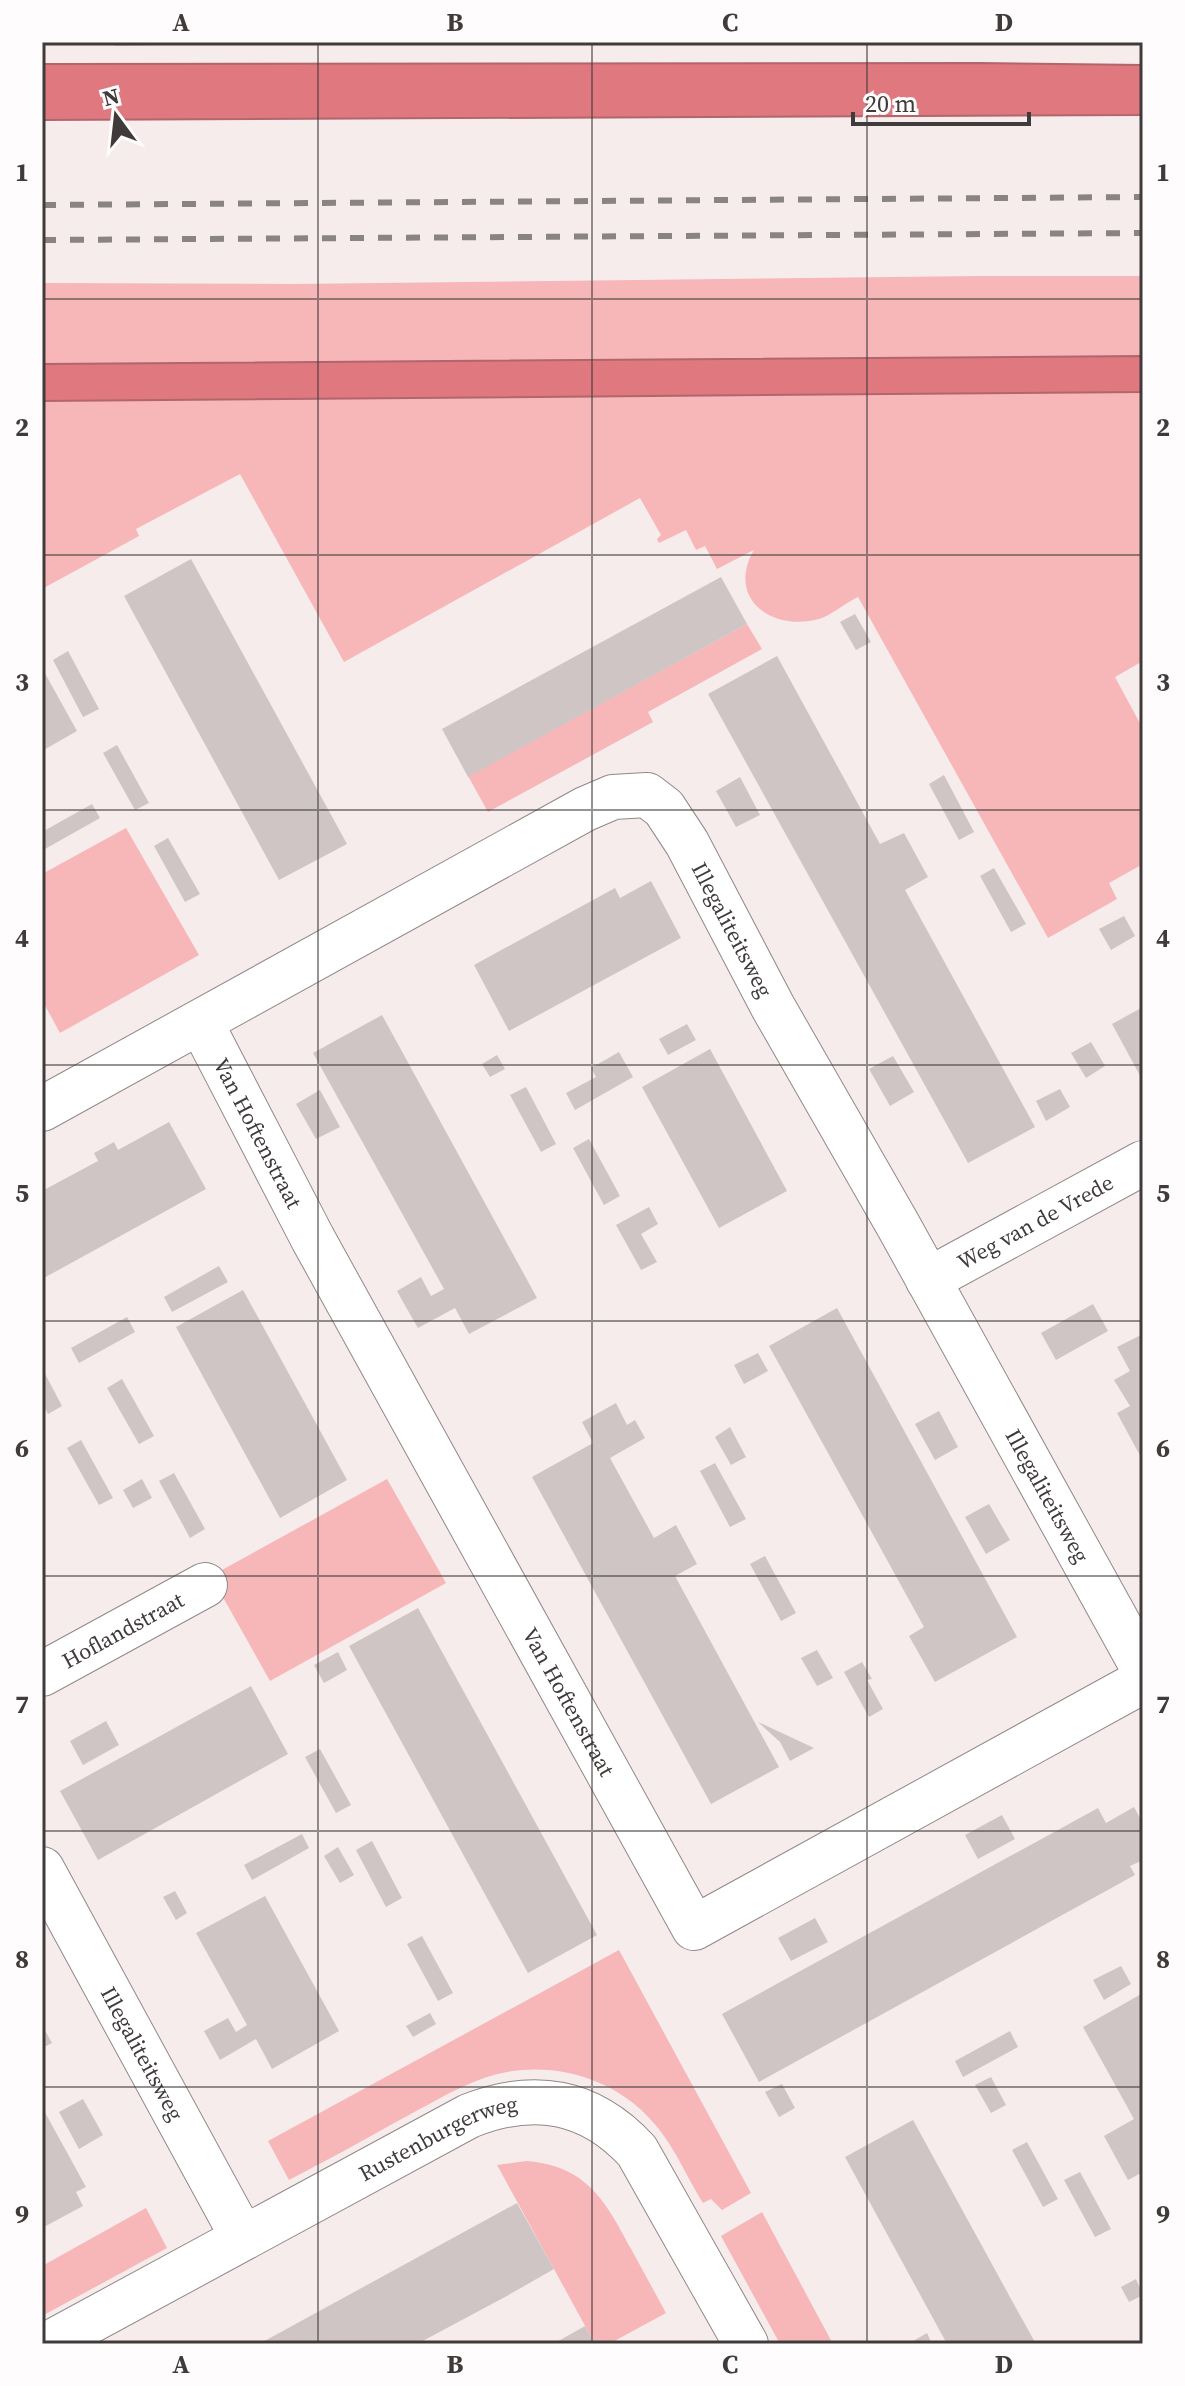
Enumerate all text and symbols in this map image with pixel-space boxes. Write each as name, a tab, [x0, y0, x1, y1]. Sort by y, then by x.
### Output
text: A	[172, 4, 190, 40]
text: B	[447, 4, 464, 40]
text: C	[722, 4, 738, 40]
text: D	[995, 4, 1013, 40]
north arrow	[76, 76, 156, 156]
scale bar	[853, 76, 1029, 126]
text: N	[99, 80, 122, 113]
text: 20 m	[865, 87, 916, 120]
text: 1	[15, 154, 29, 190]
text: 1	[1156, 154, 1170, 190]
text: 2	[15, 409, 29, 445]
text: 2	[1156, 409, 1170, 445]
text: 3	[15, 664, 29, 700]
text: 3	[1156, 664, 1170, 700]
street label: Illegaliteitsweg	[685, 857, 780, 1002]
text: 4	[15, 920, 29, 956]
text: 4	[1156, 920, 1170, 956]
street label: Van Hoftenstraat	[207, 1053, 310, 1214]
street label: Weg van de Vrede	[952, 1167, 1119, 1276]
text: 5	[15, 1175, 29, 1211]
text: 5	[1156, 1175, 1170, 1211]
street label: Illegaliteitsweg	[999, 1423, 1097, 1568]
text: 6	[15, 1430, 29, 1466]
text: 6	[1156, 1430, 1170, 1466]
street label: Hoflandstraat	[57, 1584, 190, 1675]
street label: Van Hoftenstraat	[516, 1622, 622, 1782]
text: 7	[15, 1686, 29, 1722]
text: 7	[1156, 1686, 1170, 1722]
text: 8	[15, 1941, 29, 1977]
text: 8	[1156, 1941, 1170, 1977]
street label: Illegaliteitsweg	[94, 1981, 191, 2126]
street label: Rustenburgerweg	[353, 2088, 520, 2188]
text: 9	[15, 2196, 29, 2232]
text: 9	[1156, 2196, 1170, 2232]
text: A	[172, 2346, 190, 2382]
text: B	[447, 2346, 464, 2382]
text: C	[722, 2346, 738, 2382]
text: D	[995, 2346, 1013, 2382]

